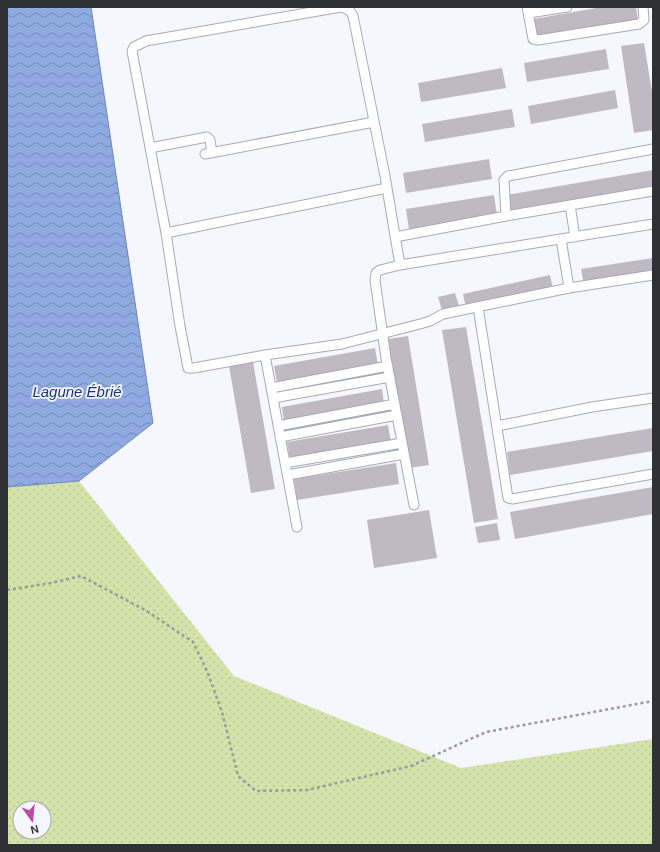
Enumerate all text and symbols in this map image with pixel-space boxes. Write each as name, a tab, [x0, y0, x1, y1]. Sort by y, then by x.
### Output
water label: Lagune Ébrié	[32, 383, 122, 400]
north arrow	[12, 800, 52, 840]
text: N	[29, 823, 40, 836]

